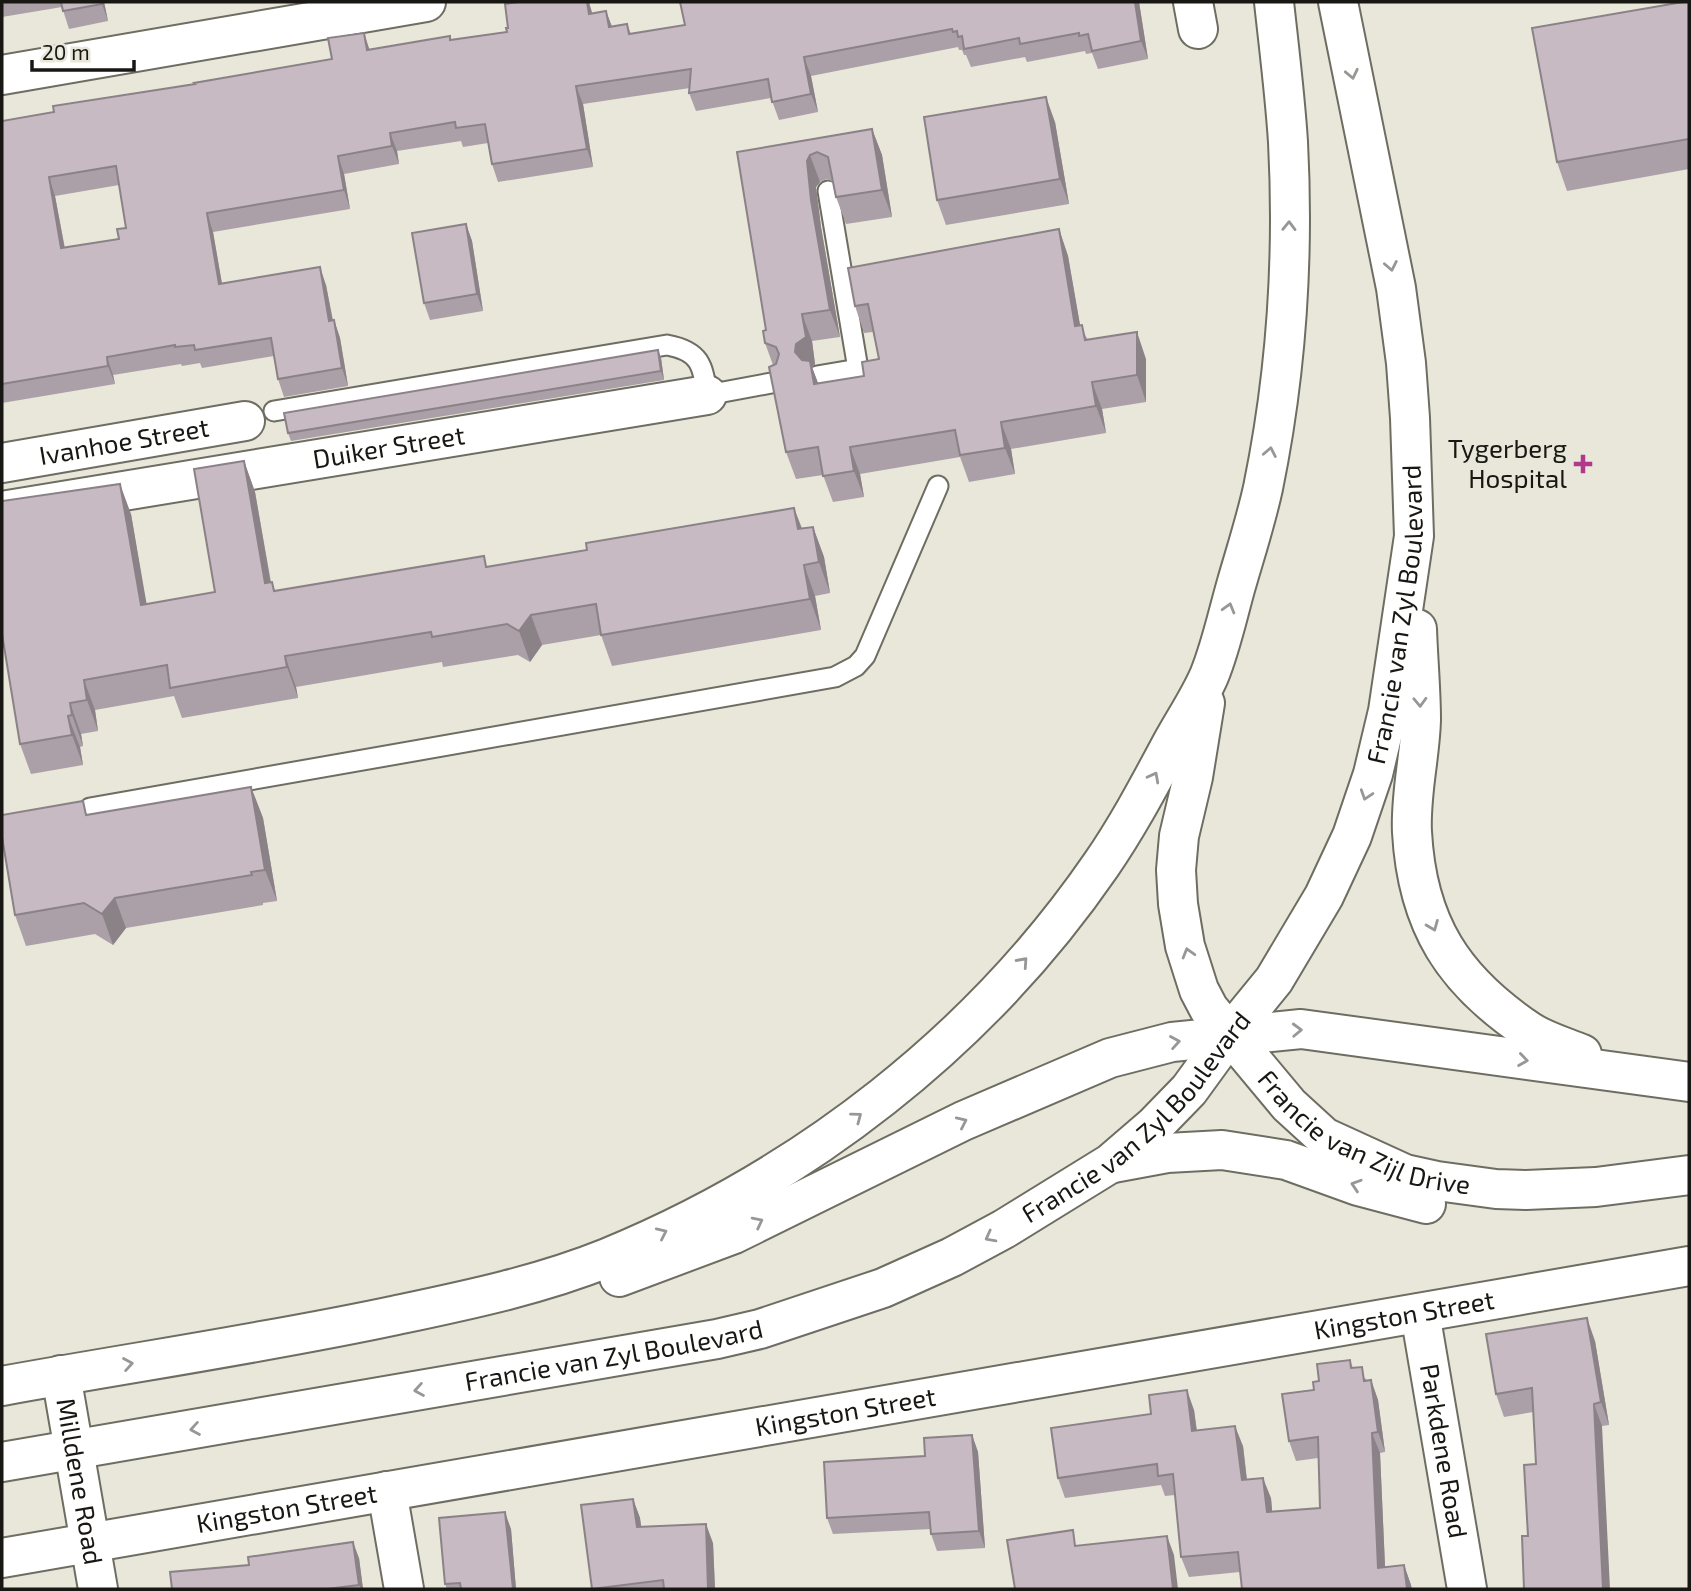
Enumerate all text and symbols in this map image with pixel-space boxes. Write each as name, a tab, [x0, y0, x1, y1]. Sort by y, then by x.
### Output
scale bar	[32, 28, 133, 72]
text: 20 m	[42, 39, 90, 64]
one-way arrow	[1344, 68, 1359, 80]
one-way arrow	[1281, 220, 1297, 230]
one-way arrow	[1383, 260, 1398, 272]
street label: Ivanhoe Street	[37, 410, 211, 470]
street label: Duiker Street	[310, 418, 467, 474]
place label: Tygerberg Hospital	[1448, 432, 1567, 493]
one-way arrow	[1261, 446, 1276, 458]
marker: Tygerberg Hospital	[1573, 454, 1593, 474]
street label: Francie van Zyl Boulevard	[1359, 464, 1428, 767]
one-way arrow	[1220, 603, 1235, 615]
one-way arrow	[1412, 697, 1428, 708]
one-way arrow	[1146, 772, 1160, 784]
one-way arrow	[1359, 789, 1374, 801]
one-way arrow	[1425, 920, 1439, 932]
one-way arrow	[1181, 948, 1196, 960]
one-way arrow	[1015, 957, 1027, 970]
street label: Francie van Zyl Boulevard	[1015, 1005, 1256, 1228]
one-way arrow	[1292, 1022, 1303, 1038]
one-way arrow	[1169, 1035, 1181, 1050]
one-way arrow	[1517, 1052, 1528, 1067]
street label: Francie van Zijl Drive	[1252, 1063, 1472, 1199]
one-way arrow	[849, 1112, 862, 1125]
one-way arrow	[955, 1116, 968, 1130]
one-way arrow	[1350, 1178, 1362, 1193]
one-way arrow	[751, 1216, 763, 1230]
one-way arrow	[655, 1227, 667, 1241]
one-way arrow	[985, 1228, 997, 1242]
street label: Kingston Street	[1311, 1283, 1497, 1345]
street label: Francie van Zyl Boulevard	[462, 1312, 766, 1396]
one-way arrow	[122, 1357, 134, 1372]
street label: Parkdene Road	[1415, 1361, 1475, 1540]
street label: Kingston Street	[753, 1380, 938, 1441]
one-way arrow	[413, 1382, 425, 1397]
street label: Milldene Road	[51, 1396, 110, 1567]
one-way arrow	[189, 1421, 201, 1436]
street label: Kingston Street	[194, 1476, 379, 1538]

